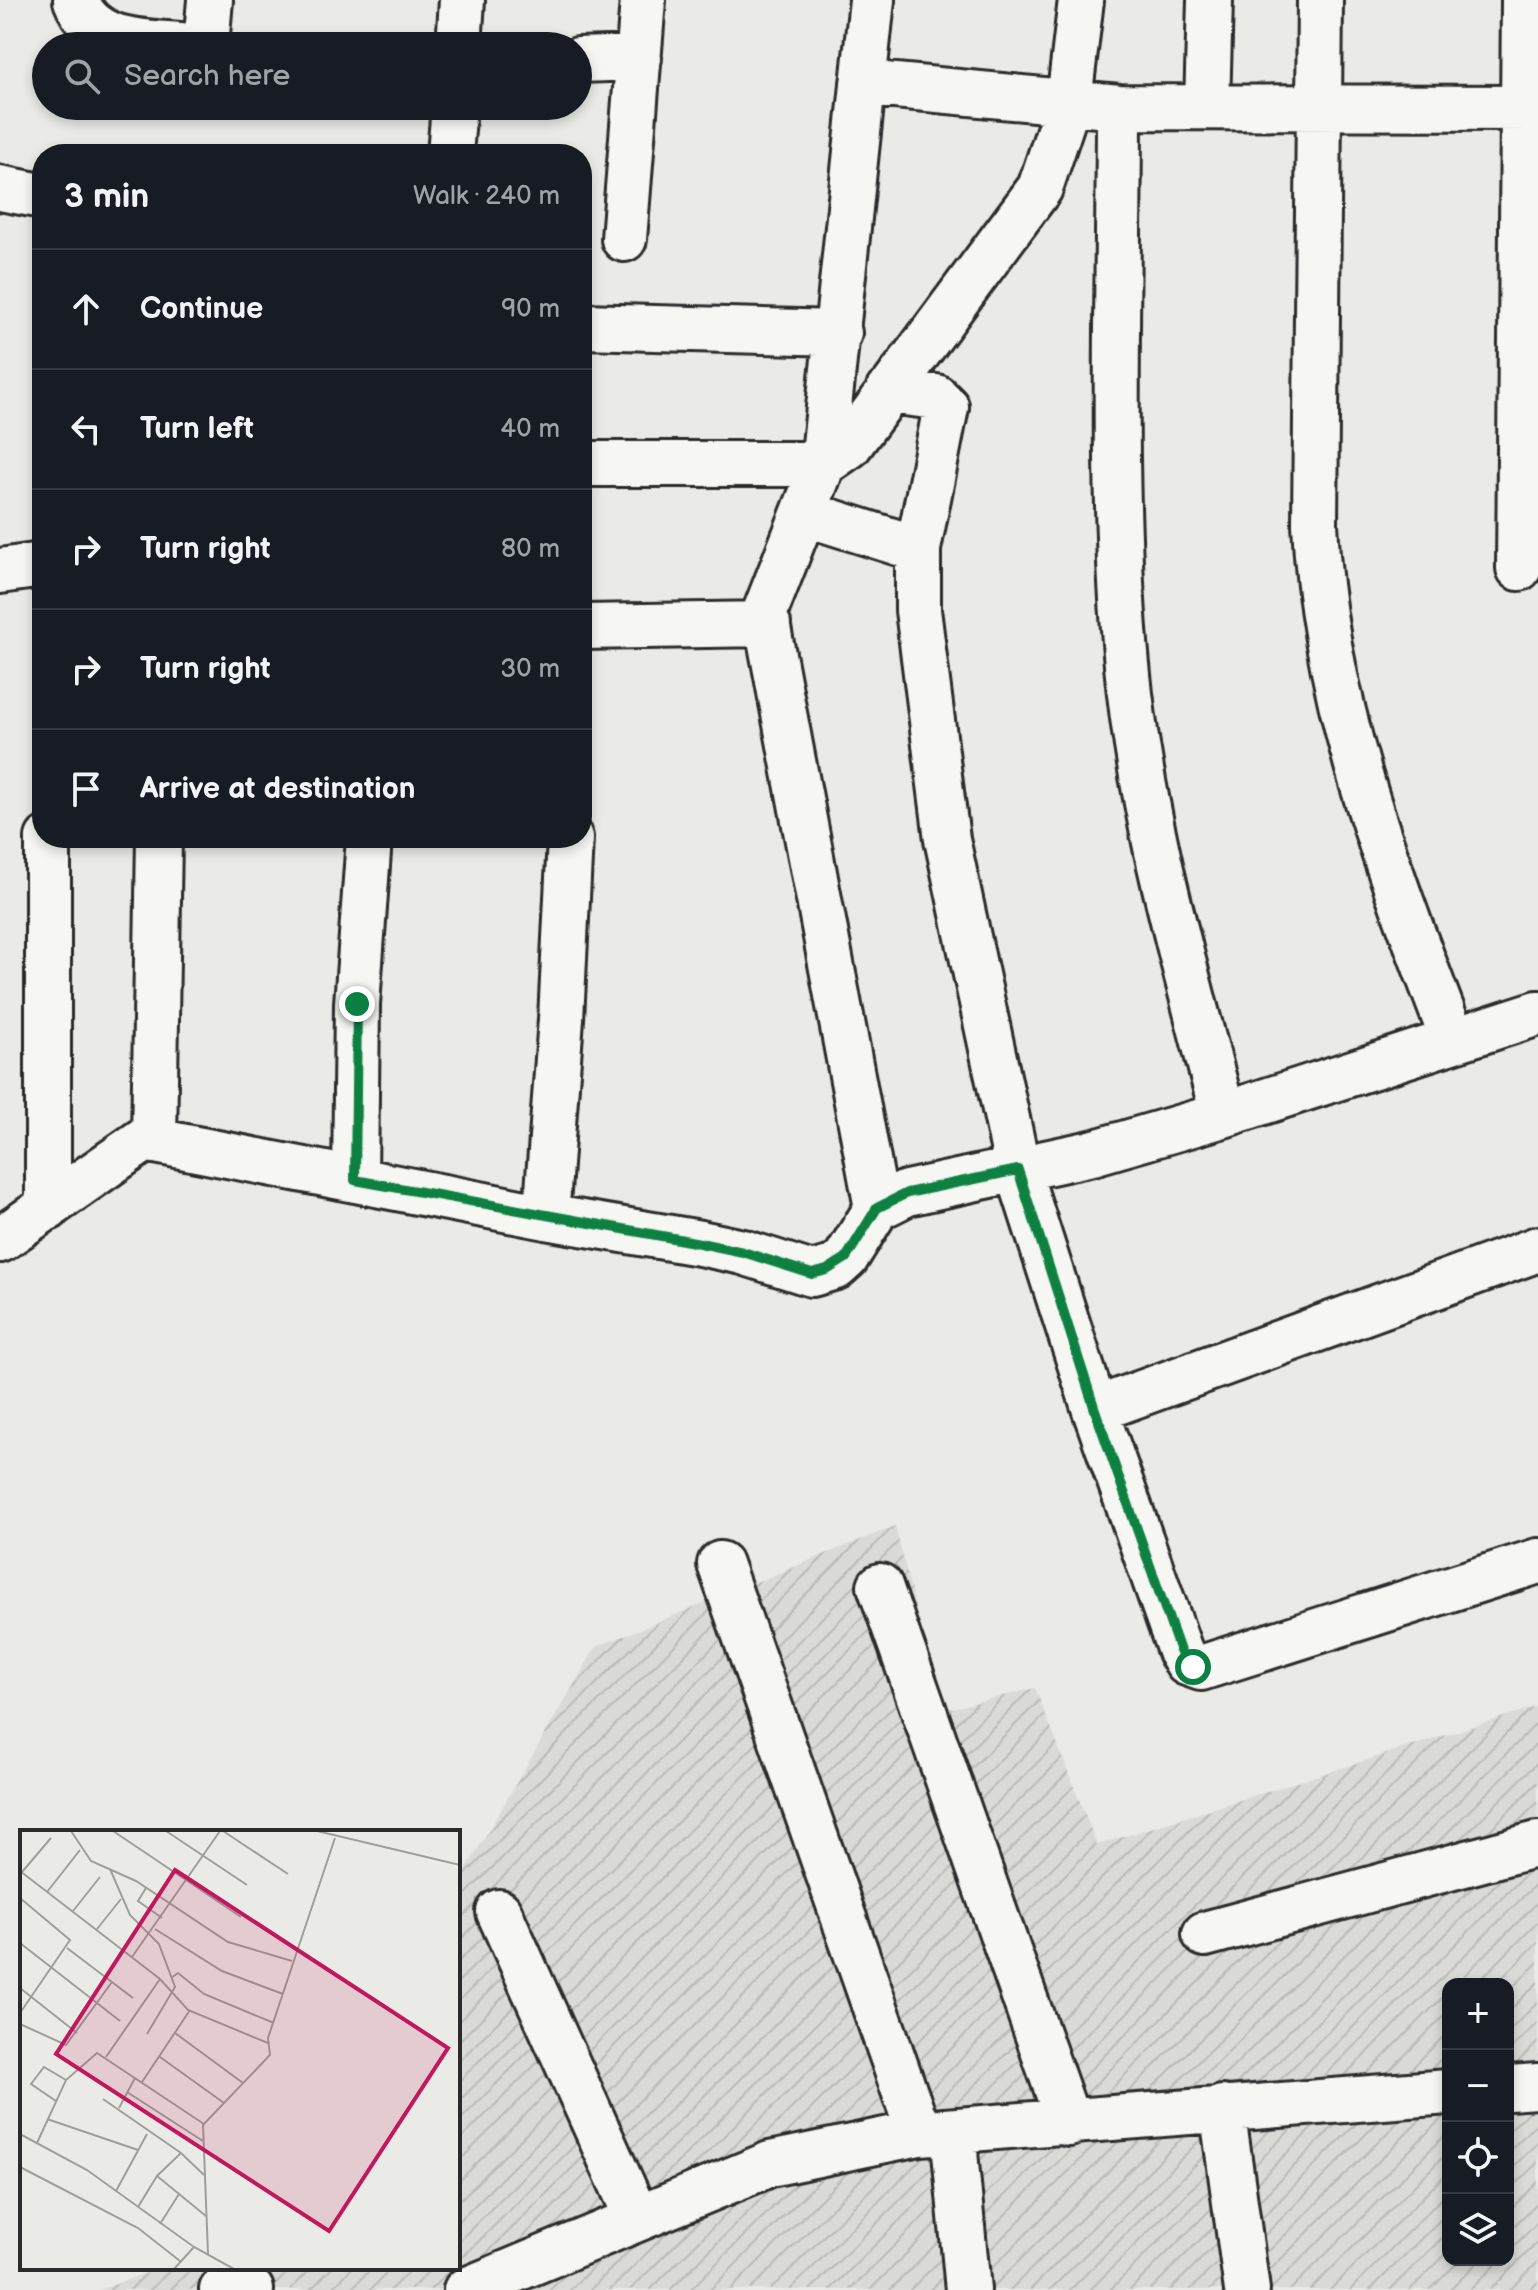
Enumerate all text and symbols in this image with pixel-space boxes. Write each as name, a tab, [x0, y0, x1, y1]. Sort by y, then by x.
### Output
search box	[32, 32, 592, 120]
icon: search	[60, 54, 104, 98]
text: Search here	[124, 58, 290, 94]
text: 3 min	[64, 176, 149, 217]
text: Walk · 240 m	[413, 181, 560, 212]
icon: ahead	[64, 287, 108, 331]
text: Continue	[140, 291, 263, 327]
text: 90 m	[501, 294, 560, 325]
icon: left	[64, 407, 108, 451]
text: Turn left	[140, 411, 254, 447]
text: 40 m	[500, 414, 560, 445]
icon: right	[64, 527, 108, 571]
text: Turn right	[140, 531, 271, 567]
text: 80 m	[501, 534, 560, 565]
icon: right	[64, 647, 108, 691]
text: Turn right	[140, 651, 271, 687]
text: 30 m	[500, 654, 560, 685]
icon: arrive	[64, 767, 108, 811]
text: Arrive at destination	[140, 771, 416, 807]
route end	[339, 986, 375, 1022]
route start	[1175, 1649, 1211, 1685]
inset map	[20, 1830, 460, 2270]
map controls	[1442, 1978, 1514, 2266]
button: +	[1442, 1978, 1514, 2050]
button: −	[1442, 2050, 1514, 2122]
button: locate	[1442, 2122, 1514, 2194]
button: layers	[1442, 2194, 1514, 2266]

